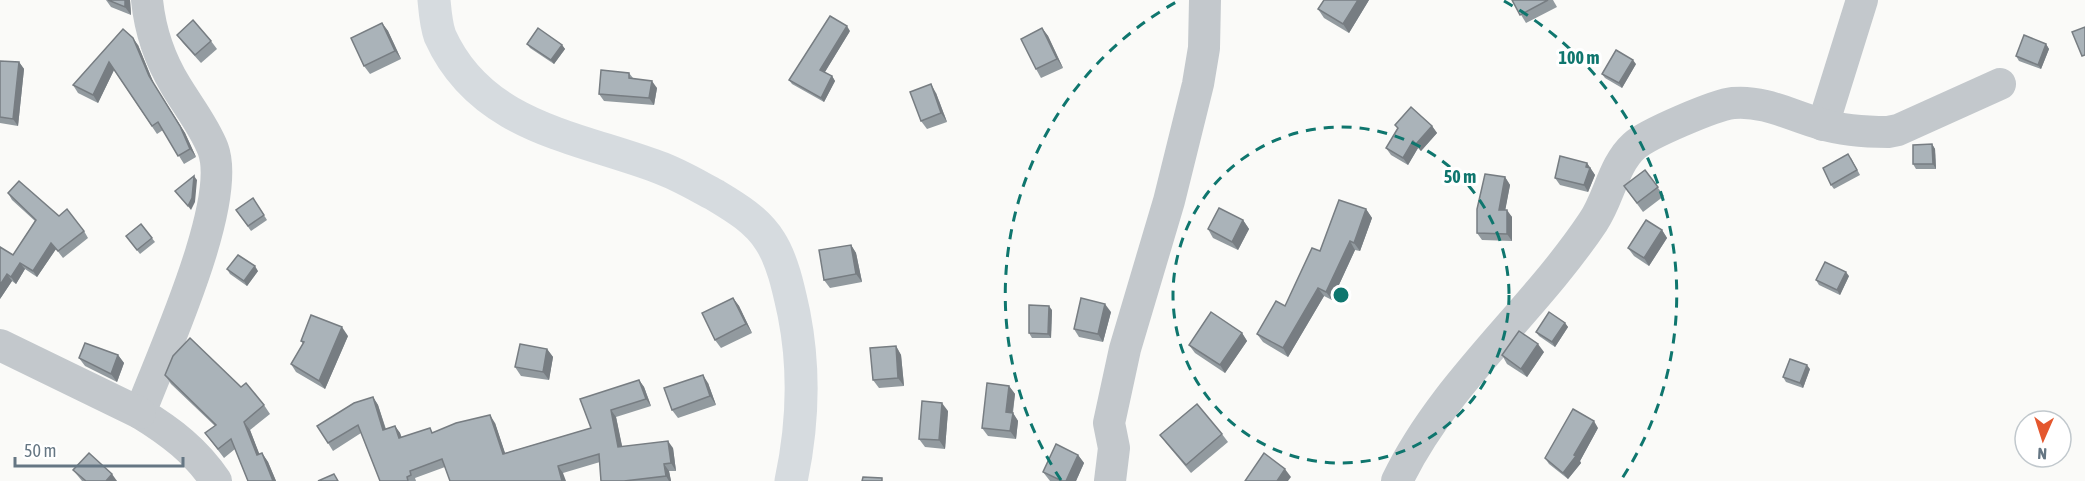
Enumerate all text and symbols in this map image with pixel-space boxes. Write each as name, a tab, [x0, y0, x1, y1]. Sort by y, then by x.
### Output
text: 100 m	[1559, 47, 1599, 68]
text: 50 m	[1444, 166, 1476, 187]
centre of rings	[1331, 285, 1351, 305]
north arrow	[2013, 409, 2073, 469]
scale bar	[15, 430, 183, 468]
text: 50 m	[24, 440, 56, 461]
text: N	[2037, 445, 2047, 463]

